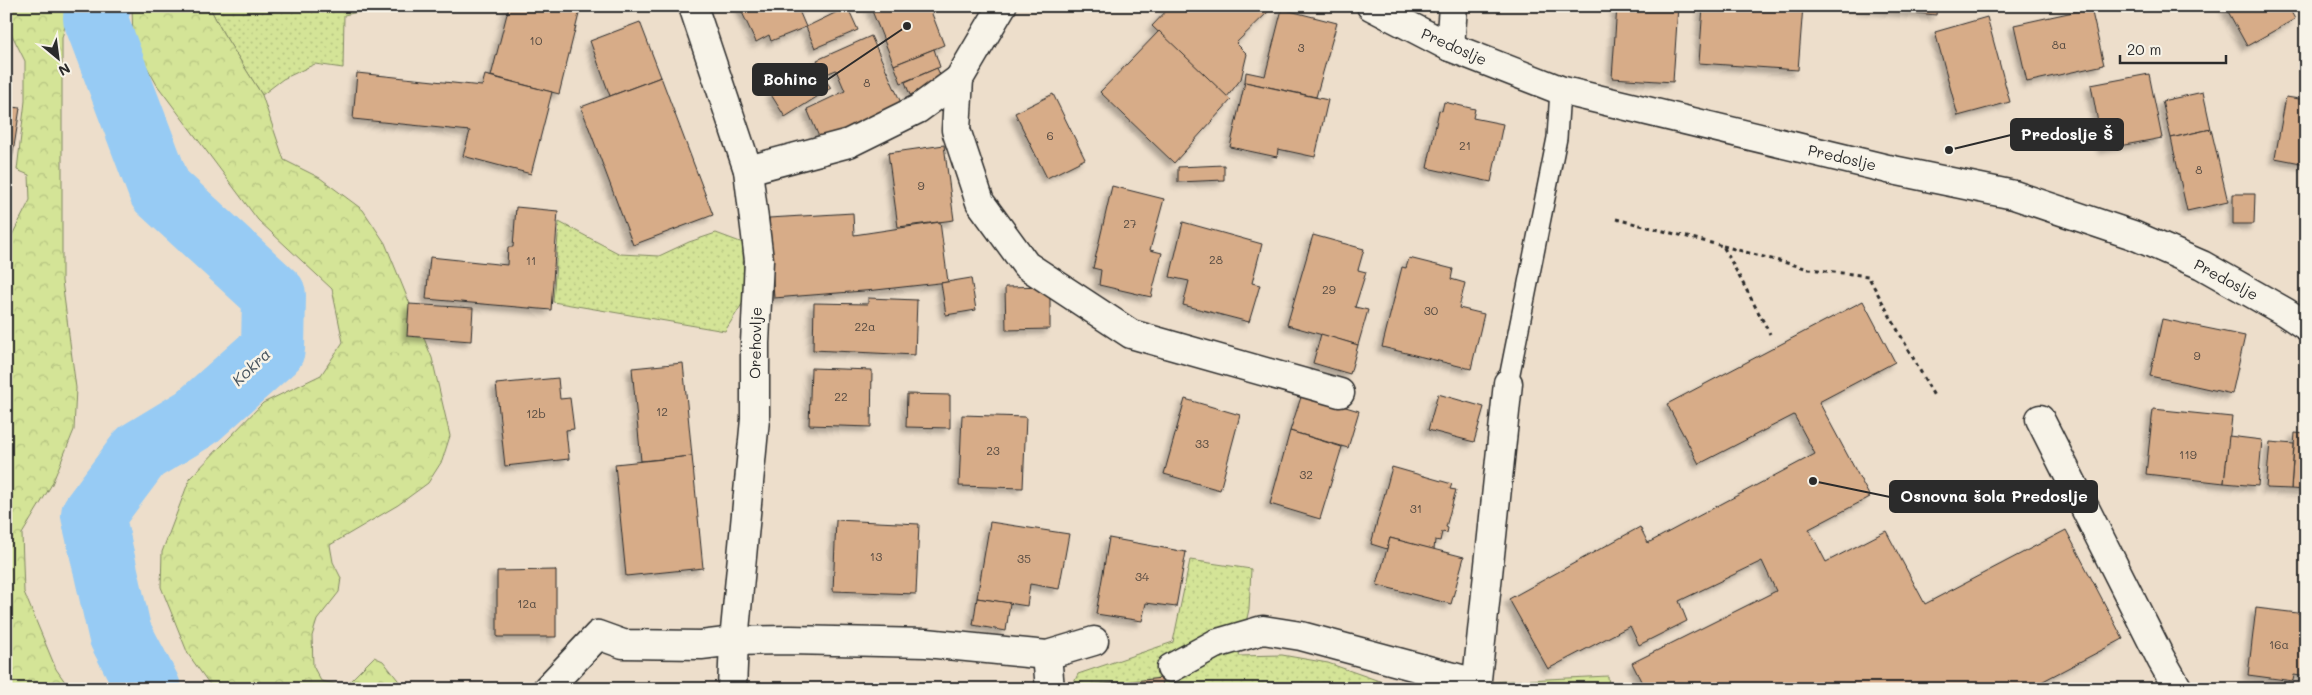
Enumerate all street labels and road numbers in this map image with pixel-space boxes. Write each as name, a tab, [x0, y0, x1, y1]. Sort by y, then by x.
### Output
street label: Predoslje	[1418, 23, 1490, 69]
street label: Predoslje	[1806, 139, 1878, 175]
street label: Predoslje	[2191, 254, 2262, 304]
street label: Orehovlje	[744, 307, 766, 379]

